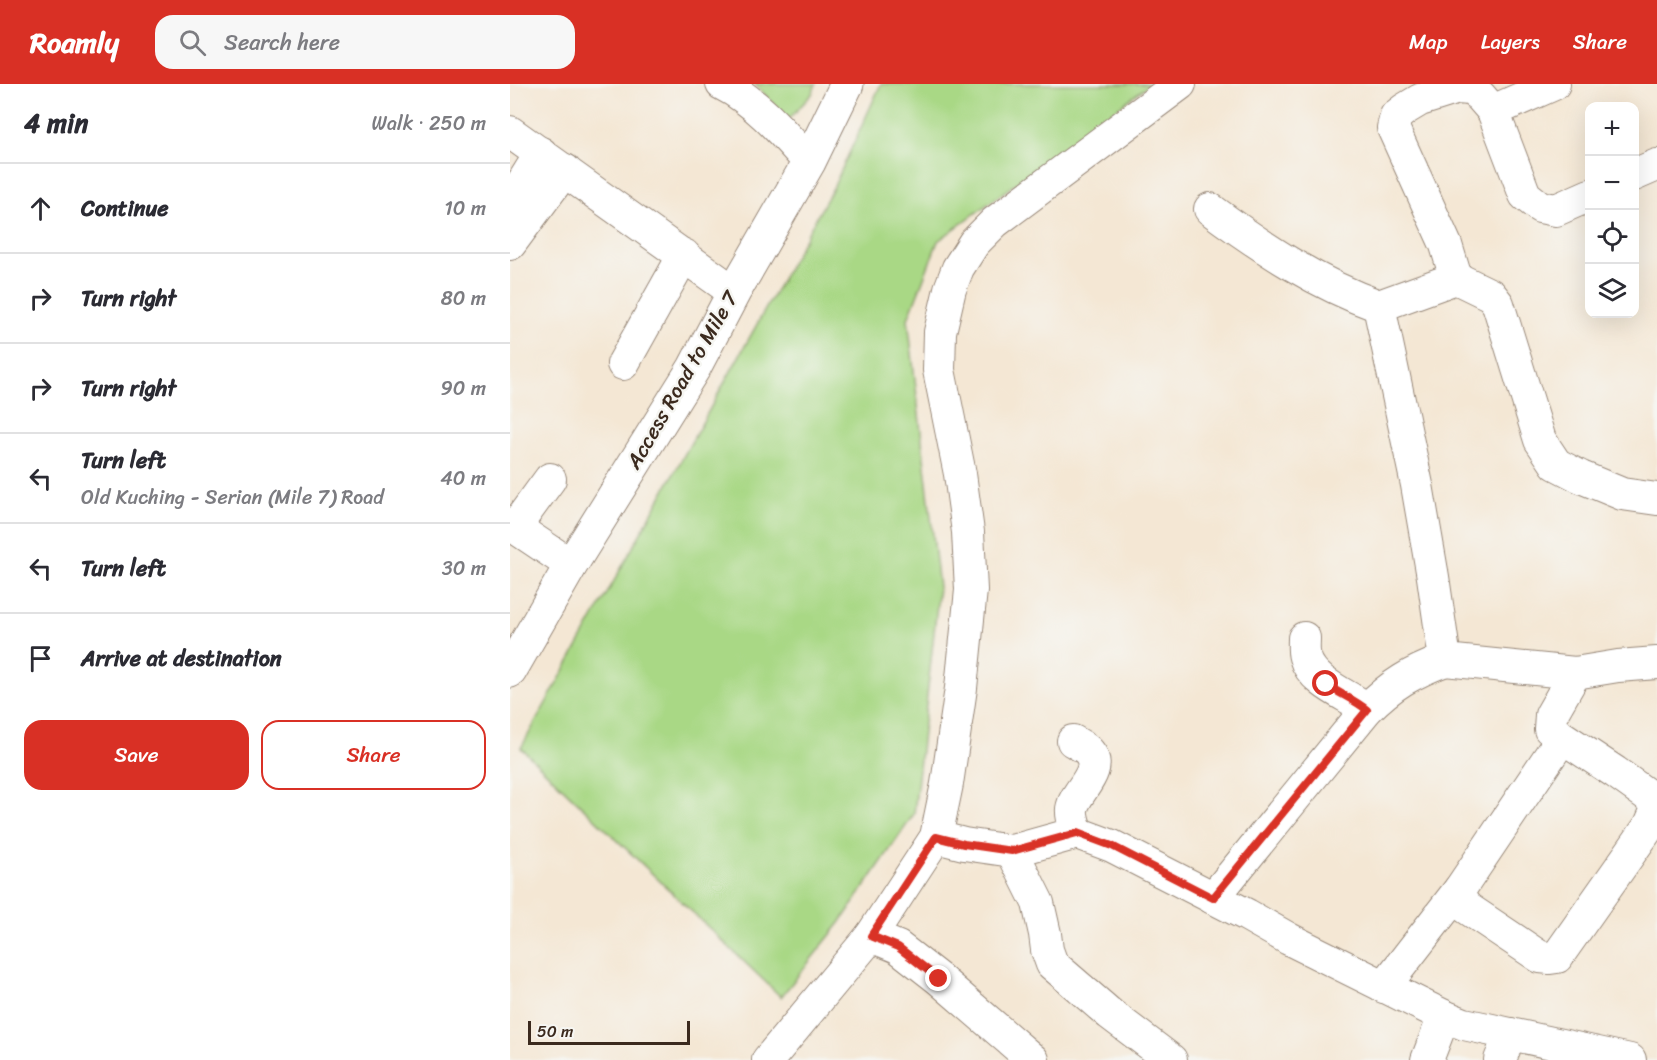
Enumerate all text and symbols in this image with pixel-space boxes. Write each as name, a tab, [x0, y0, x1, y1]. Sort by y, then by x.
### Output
search box	[155, 15, 575, 69]
text: Roamly	[30, 18, 119, 67]
text: Search here	[224, 23, 340, 62]
text: Map	[1409, 23, 1448, 61]
text: Layers	[1481, 23, 1540, 61]
text: Share	[1573, 23, 1627, 61]
icon: search	[176, 26, 209, 59]
text: 4 min	[24, 100, 88, 146]
map controls	[1585, 102, 1639, 318]
button: +	[1585, 102, 1639, 156]
text: Walk · 250 m	[372, 106, 486, 141]
button: −	[1585, 156, 1639, 210]
text: Continue	[81, 189, 169, 228]
text: 10 m	[444, 191, 486, 226]
icon: ahead	[24, 192, 57, 225]
button: locate	[1585, 210, 1639, 264]
button: layers	[1585, 264, 1639, 318]
text: Turn right	[81, 279, 176, 318]
text: 80 m	[441, 281, 486, 316]
icon: right	[24, 282, 57, 315]
street label: Access Road to Mile 7	[615, 282, 750, 477]
text: Turn right	[81, 369, 176, 408]
text: 90 m	[441, 371, 486, 406]
icon: right	[24, 372, 57, 405]
text: Turn left	[81, 441, 166, 480]
text: 40 m	[440, 461, 486, 496]
icon: left	[24, 462, 57, 495]
text: Old Kuching - Serian (Mile 7) Road	[81, 480, 384, 515]
text: Turn left	[81, 549, 166, 588]
text: 30 m	[442, 551, 486, 586]
icon: left	[24, 552, 57, 585]
text: Arrive at destination	[81, 639, 282, 678]
icon: arrive	[24, 642, 57, 675]
route start	[1312, 670, 1338, 696]
button: Save	[24, 720, 249, 790]
button: Share	[261, 720, 486, 790]
route end	[925, 965, 951, 991]
text: 50 m	[537, 1017, 573, 1046]
scale bar	[528, 1018, 690, 1046]

